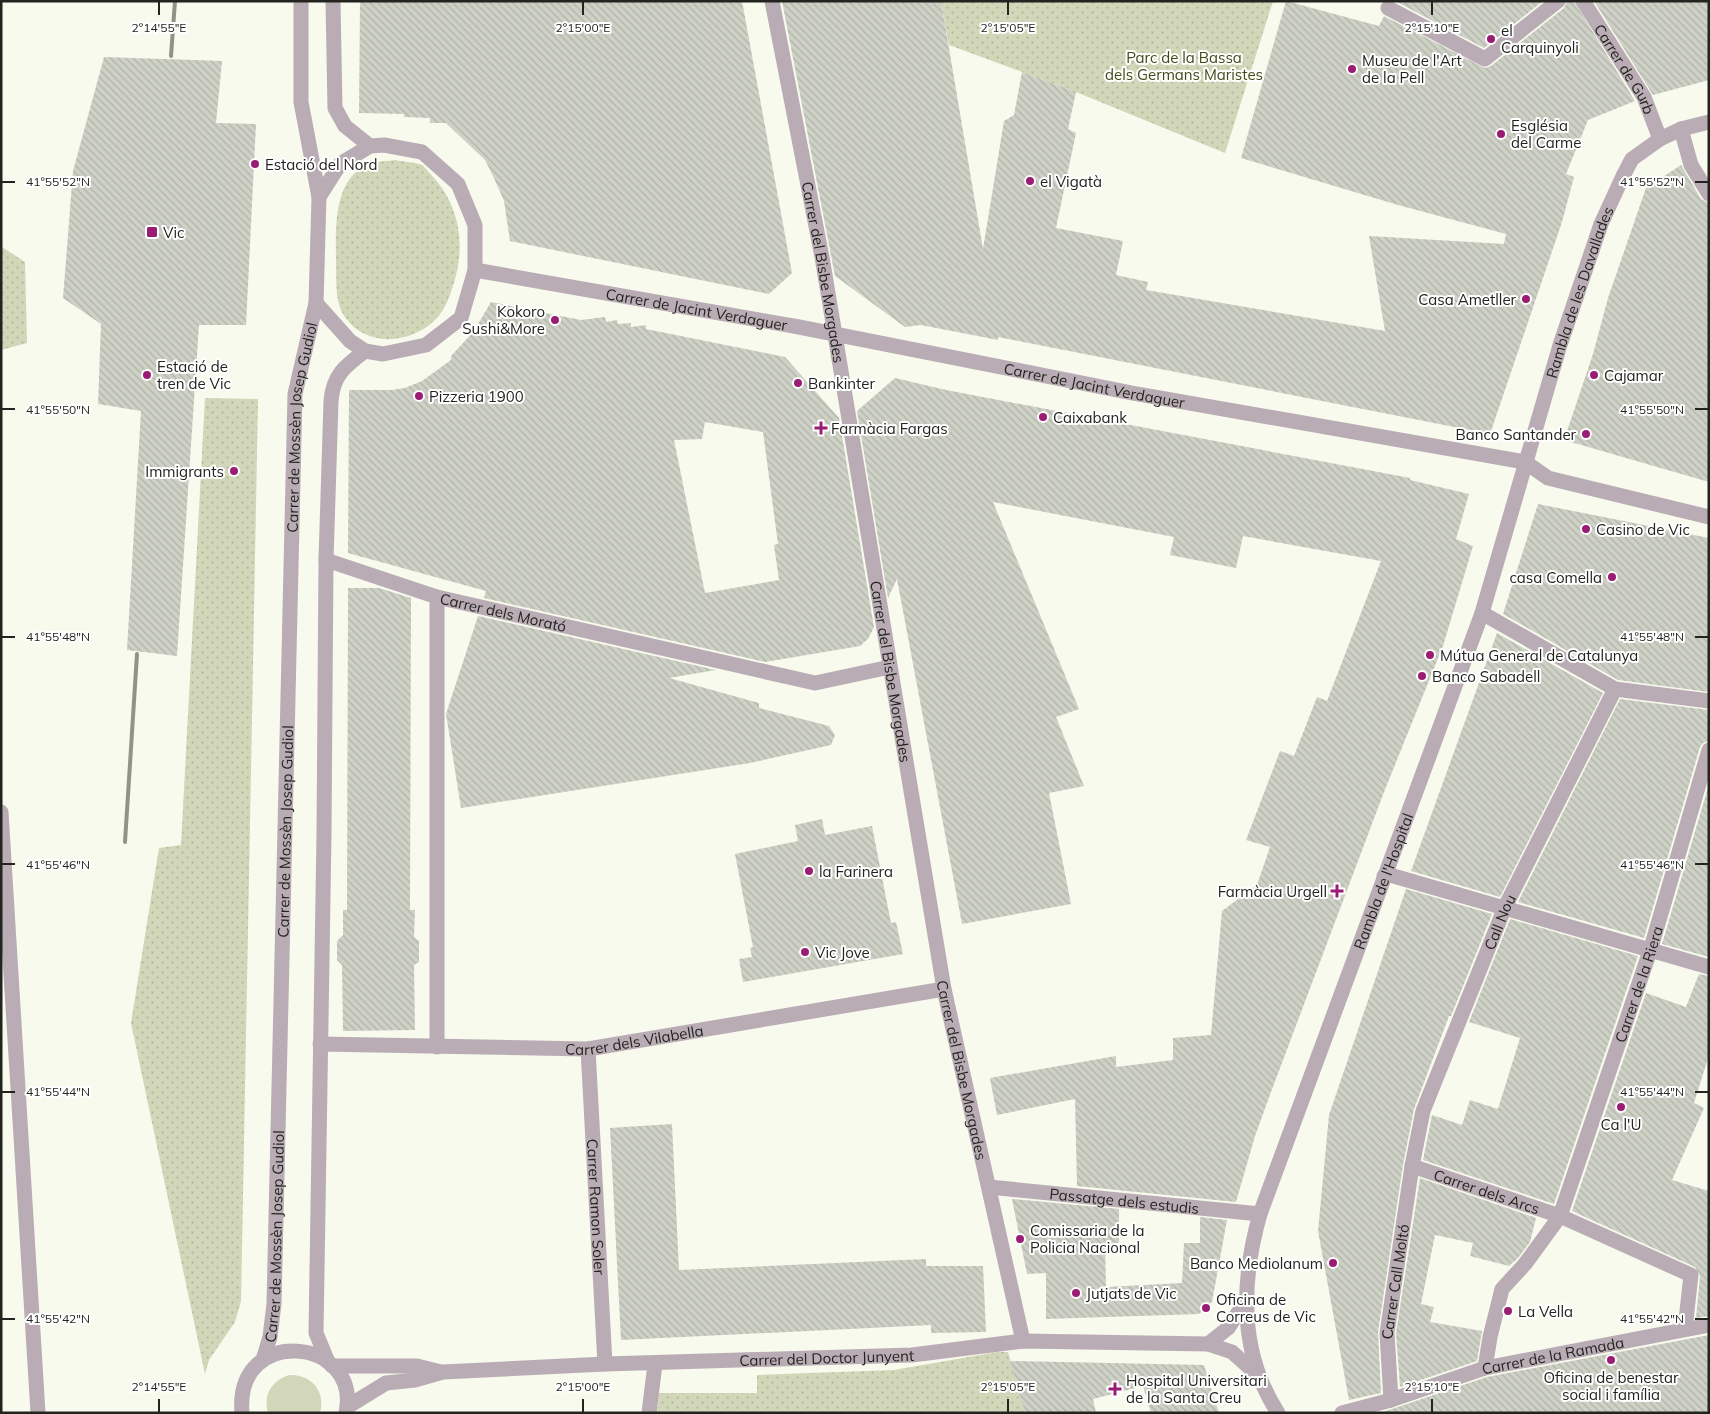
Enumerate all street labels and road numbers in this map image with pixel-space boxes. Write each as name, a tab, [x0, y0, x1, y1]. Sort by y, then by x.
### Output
street label: Carrer de Gurb	[1590, 20, 1659, 117]
street label: Carrer del Bisbe Morgades	[798, 180, 849, 364]
street label: Rambla de les Davallades	[1541, 203, 1617, 380]
street label: Carrer de Jacint Verdaguer	[604, 284, 789, 334]
street label: Carrer de Mossèn Josep Gudiol	[282, 320, 321, 533]
street label: Carrer de Jacint Verdaguer	[1002, 358, 1187, 412]
street label: Carrer del Bisbe Morgades	[867, 579, 916, 764]
street label: Carrer dels Morató	[438, 588, 568, 636]
street label: Carrer de Mossèn Josep Gudiol	[273, 725, 297, 938]
street label: Rambla de l'Hospital	[1349, 810, 1417, 952]
street label: Call Nou	[1479, 891, 1519, 952]
street label: Carrer de la Riera	[1610, 924, 1666, 1045]
street label: Carrer del Bisbe Morgades	[933, 979, 992, 1162]
street label: Carrer dels Vilabella	[565, 1020, 705, 1059]
street label: Carrer de Mossèn Josep Gudiol	[259, 1130, 288, 1345]
street label: Carrer Ramon Soler	[583, 1138, 610, 1276]
street label: Carrer dels Arcs	[1431, 1165, 1542, 1218]
street label: Passatge dels estudis	[1049, 1184, 1200, 1217]
street label: Carrer Call Moltó	[1377, 1223, 1413, 1340]
street label: Carrer de la Ramada	[1480, 1332, 1626, 1378]
street label: Carrer del Doctor Junyent	[739, 1345, 914, 1370]

